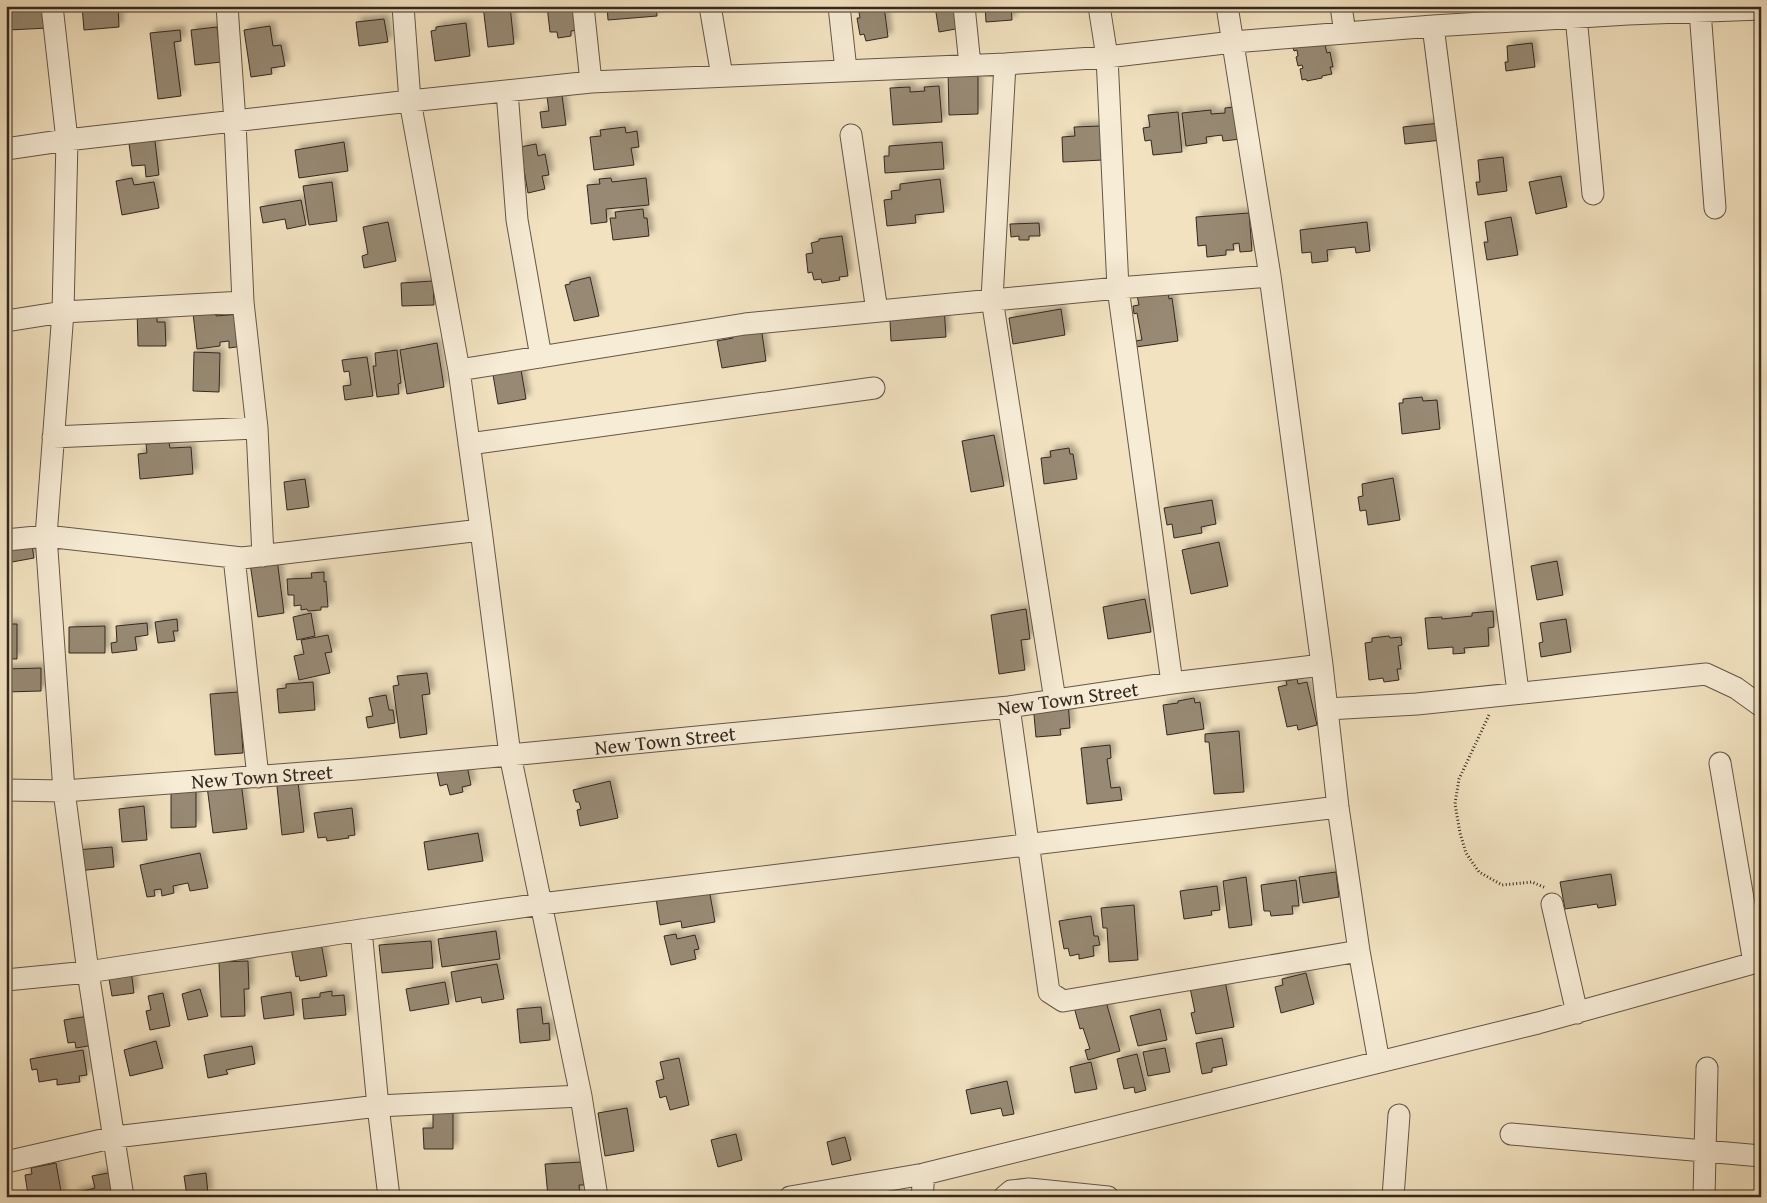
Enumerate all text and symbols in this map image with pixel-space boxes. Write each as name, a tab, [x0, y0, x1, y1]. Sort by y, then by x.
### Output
street label: New Town Street	[996, 674, 1140, 722]
street label: New Town Street	[593, 718, 737, 762]
street label: New Town Street	[190, 757, 334, 795]

